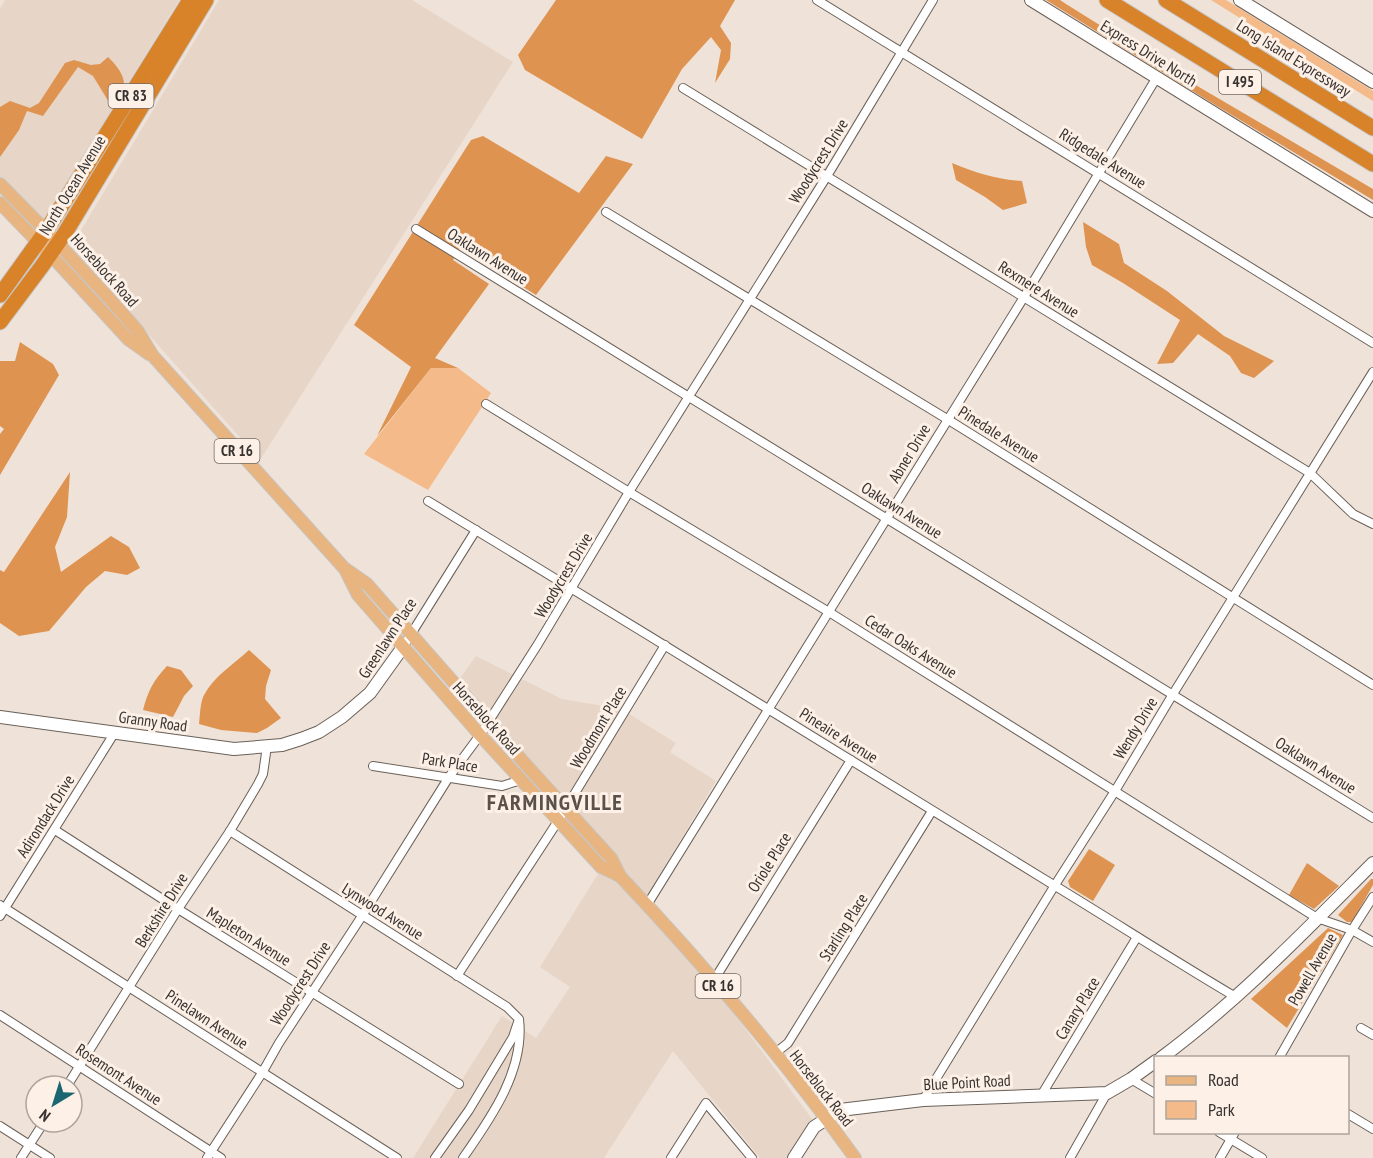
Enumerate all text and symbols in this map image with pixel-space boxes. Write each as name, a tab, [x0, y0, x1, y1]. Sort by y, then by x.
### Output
street label: Express Drive North	[1097, 15, 1201, 91]
street label: Long Island Expressway	[1233, 15, 1355, 101]
road number: I 495	[1219, 70, 1261, 94]
road number: CR 83	[108, 84, 154, 108]
street label: Woodycrest Drive	[784, 115, 852, 207]
street label: Ridgedale Avenue	[1056, 123, 1150, 193]
street label: North Ocean Avenue	[34, 132, 110, 238]
street label: Oaklawn Avenue	[444, 223, 532, 289]
street label: Horseblock Road	[67, 229, 143, 311]
street label: Rexmere Avenue	[995, 256, 1083, 322]
street label: Pinedale Avenue	[955, 401, 1043, 467]
street label: Abner Drive	[884, 420, 934, 486]
road number: CR 16	[214, 439, 260, 463]
street label: Oaklawn Avenue	[858, 477, 946, 543]
street label: Woodycrest Drive	[530, 529, 596, 621]
street label: Greenlawn Place	[354, 594, 420, 682]
street label: Cedar Oaks Avenue	[861, 610, 961, 682]
street label: Horseblock Road	[449, 677, 525, 759]
street label: Woodmont Place	[566, 682, 630, 772]
street label: Wendy Drive	[1109, 693, 1161, 763]
street label: Pineaire Avenue	[796, 703, 882, 767]
street label: Granny Road	[117, 706, 189, 736]
street label: Oaklawn Avenue	[1272, 732, 1360, 798]
street label: Park Place	[421, 748, 479, 776]
street label: Adirondack Drive	[12, 771, 78, 861]
district label: FARMINGVILLE	[487, 788, 623, 816]
street label: Oriole Place	[743, 828, 795, 896]
street label: Berkshire Drive	[130, 869, 192, 951]
street label: Lynwood Avenue	[339, 878, 427, 944]
street label: Starling Place	[814, 890, 872, 964]
street label: Mapleton Avenue	[203, 902, 295, 970]
street label: Powell Avenue	[1283, 929, 1341, 1009]
street label: Woodycrest Drive	[265, 937, 335, 1029]
street label: Canary Place	[1050, 973, 1104, 1043]
road number: CR 16	[696, 974, 740, 998]
street label: Pinelawn Avenue	[162, 985, 252, 1053]
street label: Rosemont Avenue	[72, 1039, 166, 1109]
street label: Horseblock Road	[786, 1046, 858, 1130]
legend	[1154, 1056, 1349, 1134]
text: Road	[1208, 1068, 1239, 1091]
street label: Blue Point Road	[923, 1070, 1011, 1094]
north arrow	[24, 1074, 84, 1134]
text: Park	[1208, 1098, 1235, 1121]
text: N	[35, 1105, 54, 1126]

